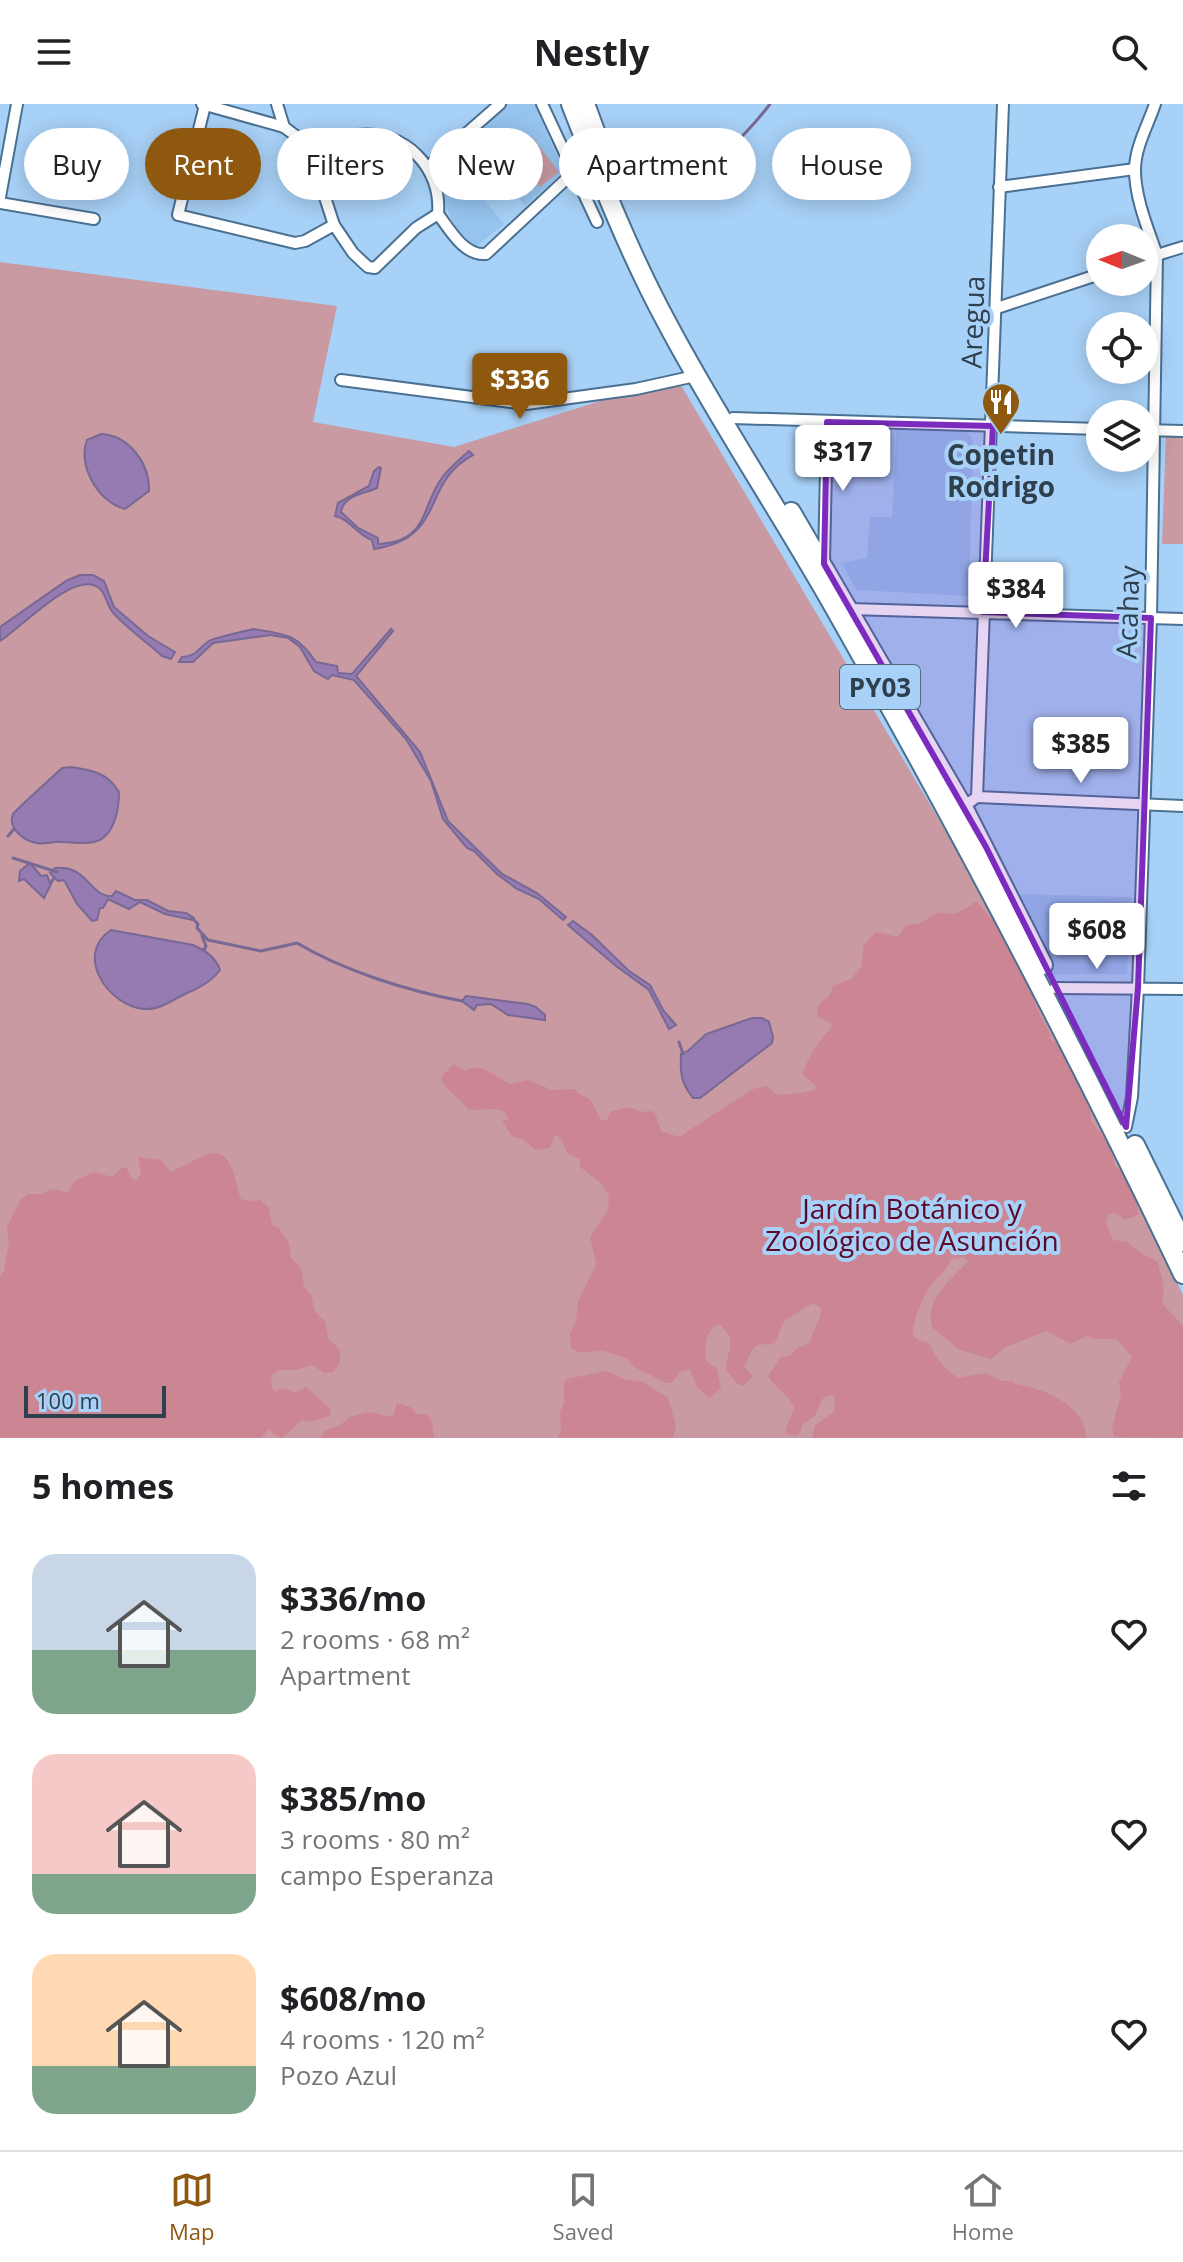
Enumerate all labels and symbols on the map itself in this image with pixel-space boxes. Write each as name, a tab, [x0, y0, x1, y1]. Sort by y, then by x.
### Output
north arrow	[1086, 224, 1158, 296]
street label: Aregua	[951, 275, 993, 369]
pin: $336	[473, 353, 567, 421]
restaurant icon: Copetin Rodrigo	[980, 381, 1022, 436]
pin: $317	[796, 425, 890, 493]
place label: Copetin Rodrigo	[947, 435, 1055, 505]
pin: $384	[969, 562, 1063, 630]
street label: Acahay	[1106, 564, 1148, 659]
road number: PY03	[840, 665, 920, 709]
pin: $385	[1034, 717, 1128, 785]
pin: $608	[1050, 903, 1144, 971]
park label: Jardín Botánico y Zoológico de Asunción	[765, 1189, 1059, 1259]
scale bar	[24, 1382, 166, 1418]

